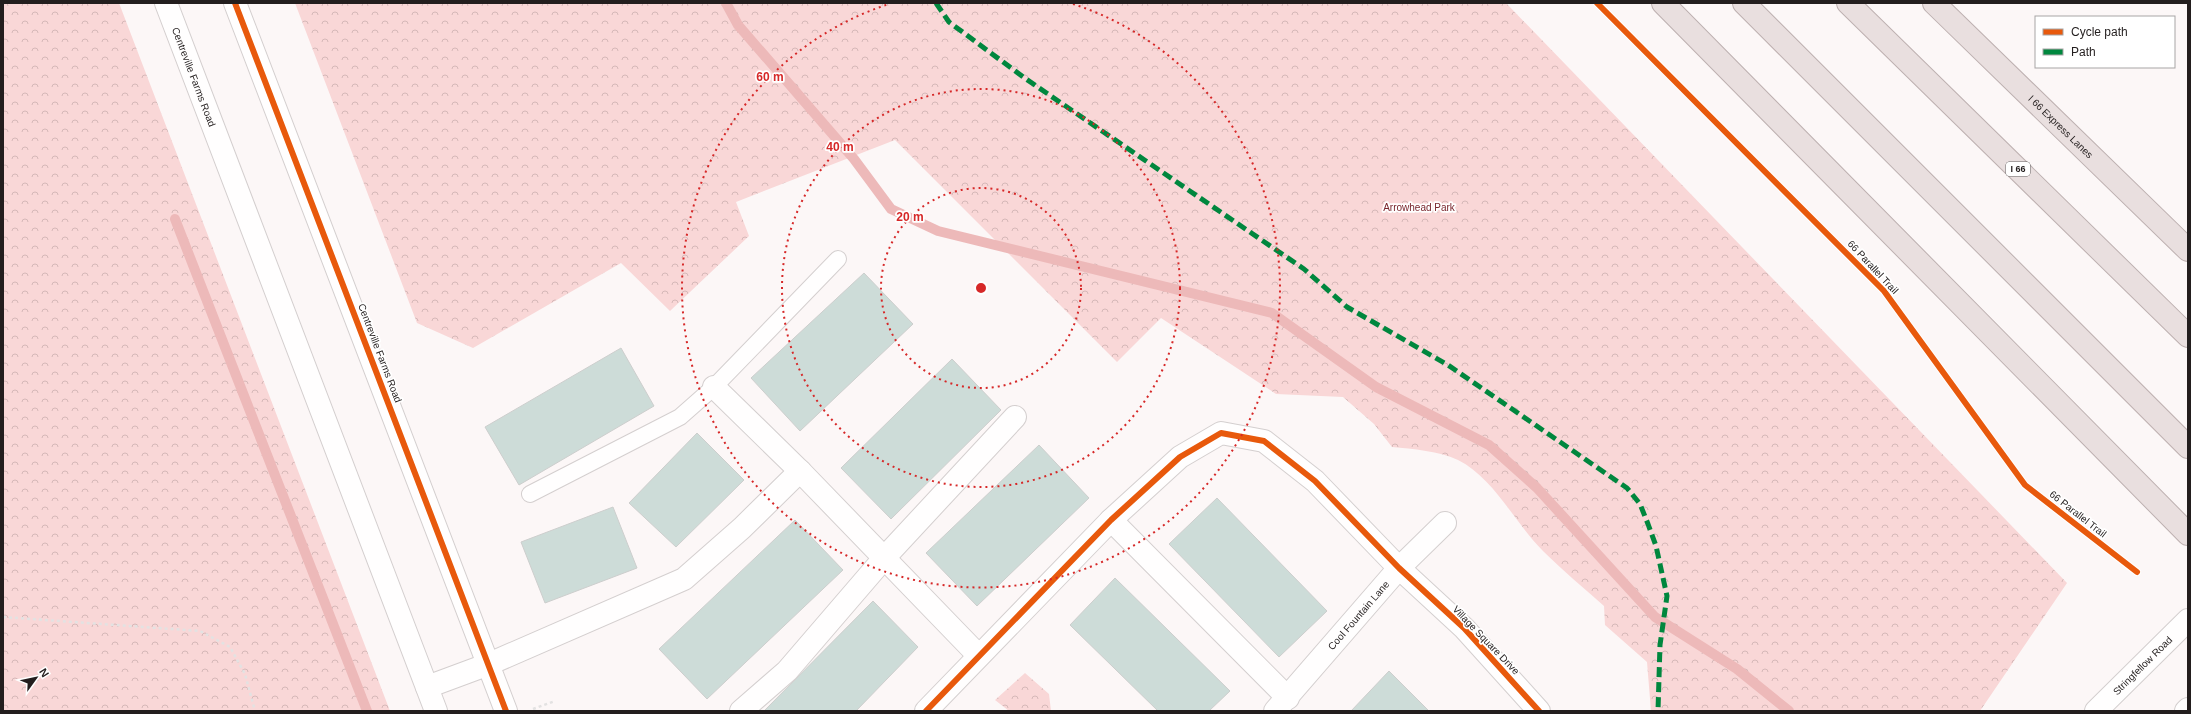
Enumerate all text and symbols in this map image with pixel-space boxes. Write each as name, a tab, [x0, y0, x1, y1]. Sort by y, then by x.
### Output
legend	[2035, 16, 2175, 68]
text: Cycle path	[2071, 25, 2128, 39]
street label: Centreville Farms Road	[170, 26, 218, 128]
text: Path	[2071, 45, 2096, 59]
text: 60 m	[756, 70, 784, 84]
street label: I 66 Express Lanes	[2026, 93, 2095, 160]
text: 40 m	[826, 140, 854, 154]
road number: I 66	[2006, 162, 2030, 176]
park label: Arrowhead Park	[1383, 202, 1456, 213]
text: 20 m	[896, 210, 924, 224]
street label: 66 Parallel Trail	[1845, 238, 1901, 296]
centre of rings	[974, 281, 988, 295]
street label: Centreville Farms Road	[356, 302, 404, 404]
street label: 66 Parallel Trail	[2047, 488, 2109, 540]
street label: Cool Fountain Lane	[1325, 578, 1391, 652]
street label: Village Square Drive	[1450, 603, 1522, 677]
street label: Stringfellow Road	[2110, 634, 2174, 697]
north arrow	[16, 658, 56, 698]
text: N	[37, 666, 52, 679]

